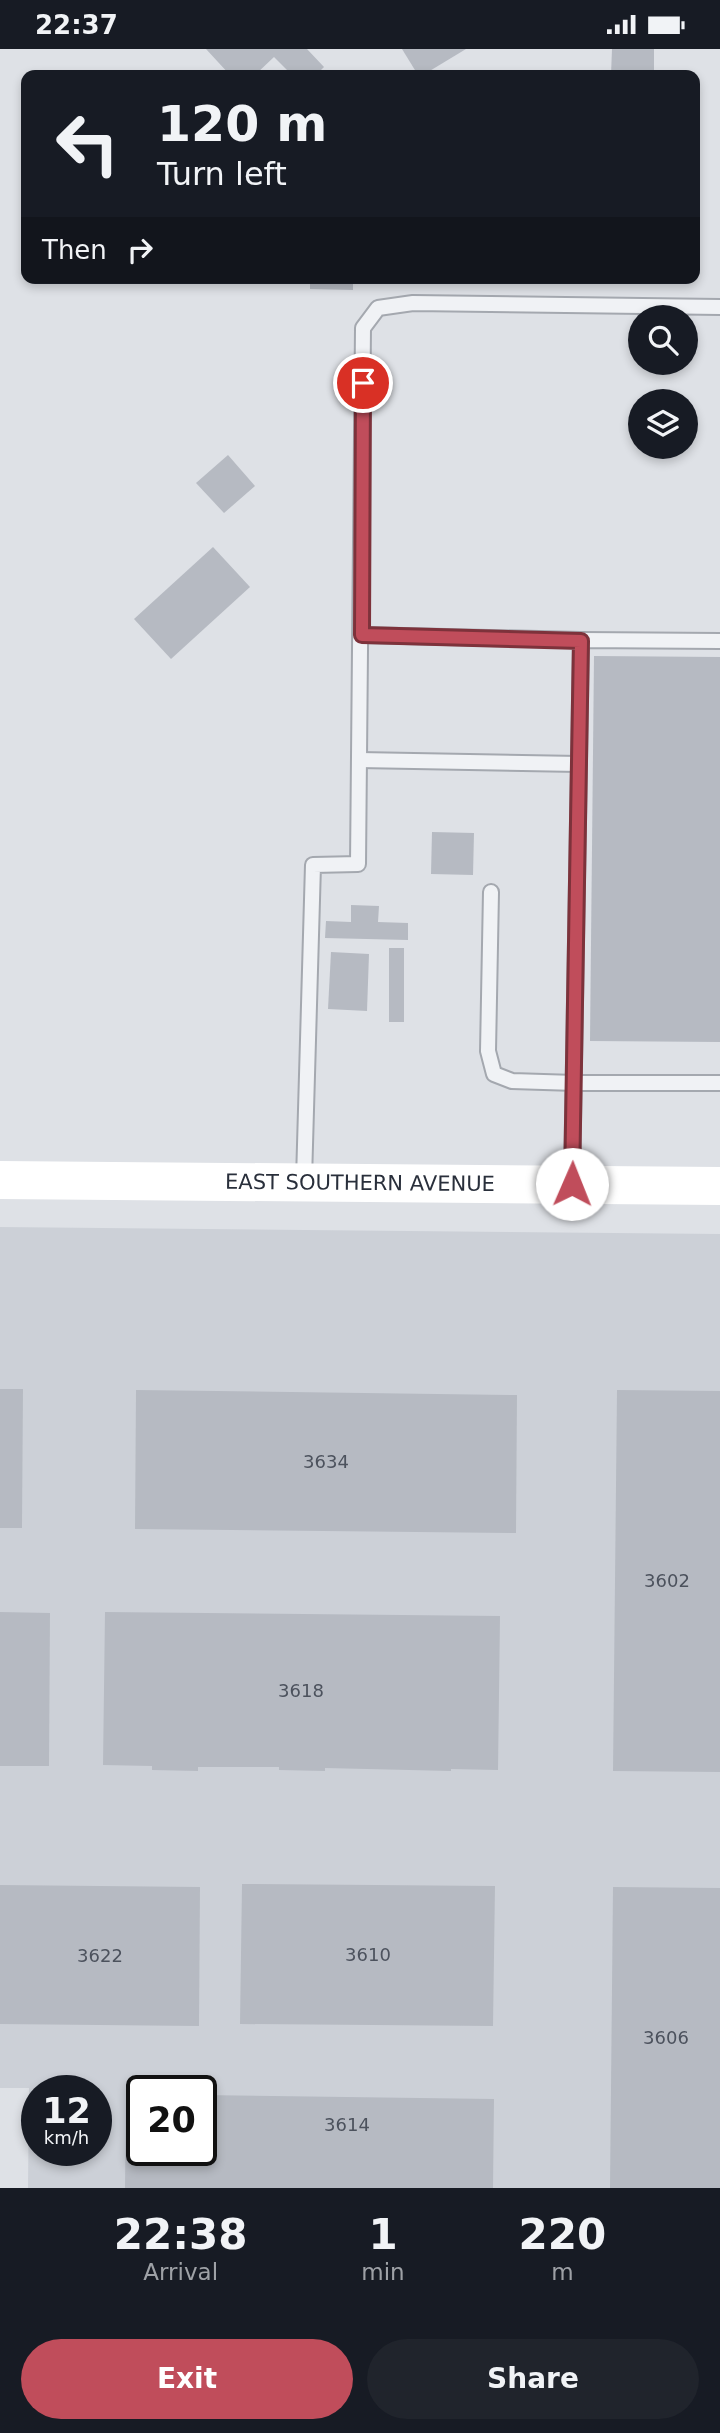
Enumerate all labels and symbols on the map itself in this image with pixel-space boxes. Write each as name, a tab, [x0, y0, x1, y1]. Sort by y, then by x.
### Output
pin	[333, 353, 393, 413]
position arrow	[535, 1147, 609, 1221]
street label: EAST SOUTHERN AVENUE	[225, 1170, 495, 1196]
house number: 3634	[303, 1451, 349, 1472]
house number: 3602	[644, 1570, 690, 1591]
house number: 3618	[278, 1680, 324, 1701]
house number: 3610	[345, 1944, 391, 1965]
house number: 3622	[77, 1945, 123, 1966]
house number: 3606	[643, 2027, 689, 2048]
speed limit sign: 20	[126, 2075, 217, 2166]
house number: 3614	[324, 2114, 370, 2135]

